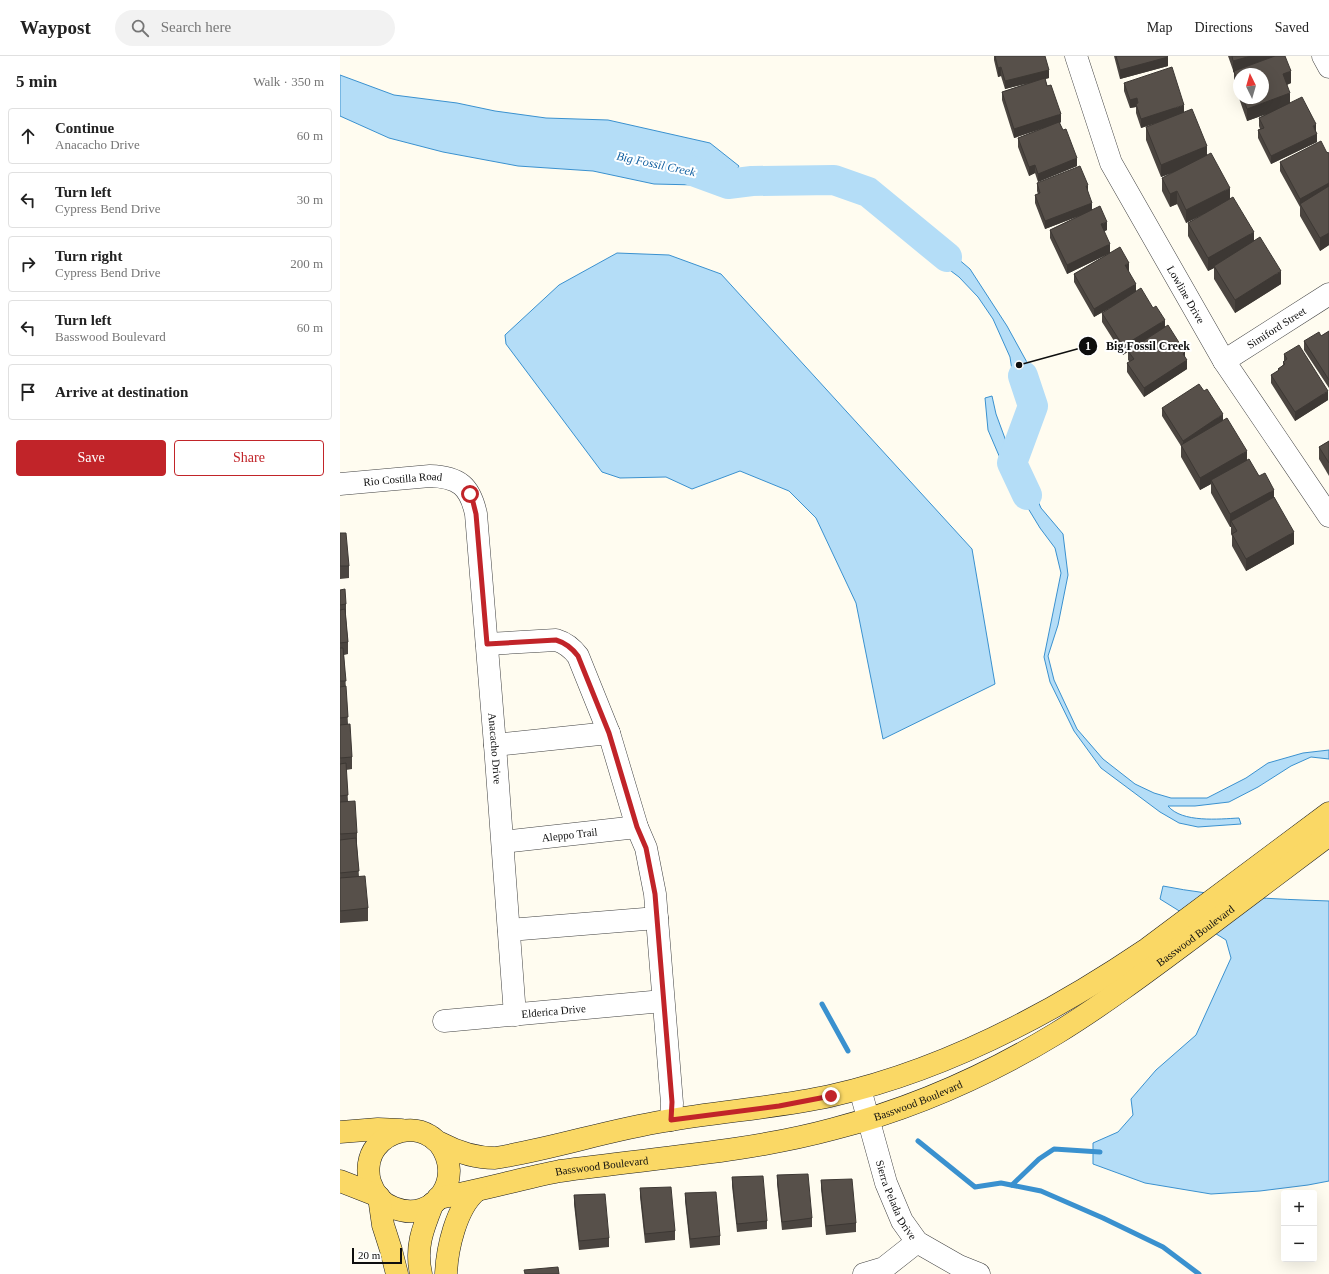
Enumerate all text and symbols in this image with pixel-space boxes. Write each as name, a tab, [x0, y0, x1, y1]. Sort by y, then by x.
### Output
search box	[115, 10, 395, 46]
text: Waypost	[20, 17, 91, 38]
icon: search	[129, 17, 151, 39]
text: Search here	[161, 19, 231, 35]
text: Map	[1147, 20, 1172, 35]
text: Directions	[1194, 20, 1253, 35]
text: Saved	[1275, 20, 1309, 35]
north arrow	[1233, 68, 1269, 104]
text: 5 min	[16, 72, 57, 91]
text: Walk · 350 m	[253, 74, 324, 89]
text: Continue	[55, 120, 114, 136]
icon: ahead	[17, 125, 39, 147]
text: 60 m	[297, 128, 323, 143]
text: Anacacho Drive	[55, 137, 140, 152]
water label: Big Fossil Creek	[615, 149, 697, 179]
text: Turn left	[55, 184, 112, 200]
icon: left	[17, 189, 39, 211]
text: 30 m	[297, 192, 323, 207]
text: Cypress Bend Drive	[55, 201, 160, 216]
text: Turn right	[55, 248, 122, 264]
icon: right	[17, 253, 39, 275]
text: 200 m	[290, 256, 323, 271]
street label: Lowline Drive	[1165, 264, 1207, 326]
text: Cypress Bend Drive	[55, 265, 160, 280]
street label: Simiford Street	[1245, 304, 1308, 351]
text: Turn left	[55, 312, 112, 328]
icon: left	[17, 317, 39, 339]
text: 60 m	[297, 320, 323, 335]
text: Basswood Boulevard	[55, 329, 166, 344]
callout: Big Fossil Creek	[1078, 334, 1198, 358]
text: 1	[1085, 339, 1091, 353]
text: Big Fossil Creek	[1106, 339, 1190, 353]
icon: arrive	[17, 381, 39, 403]
text: Arrive at destination	[55, 384, 188, 400]
button: Save	[16, 440, 166, 476]
button: Share	[174, 440, 324, 476]
street label: Rio Costilla Road	[363, 470, 443, 488]
route start	[461, 485, 479, 503]
street label: Anacacho Drive	[486, 712, 504, 785]
street label: Aleppo Trail	[541, 825, 598, 844]
street label: Basswood Boulevard	[1154, 902, 1237, 969]
street label: Elderica Drive	[521, 1002, 586, 1020]
street label: Basswood Boulevard	[872, 1078, 964, 1123]
route end	[822, 1087, 840, 1105]
street label: Basswood Boulevard	[554, 1154, 649, 1178]
street label: Sierra Pelada Drive	[874, 1159, 919, 1242]
map controls	[1281, 1190, 1317, 1262]
button: +	[1281, 1190, 1317, 1226]
button: −	[1281, 1226, 1317, 1262]
scale bar	[352, 1246, 402, 1265]
text: 20 m	[358, 1249, 380, 1261]

